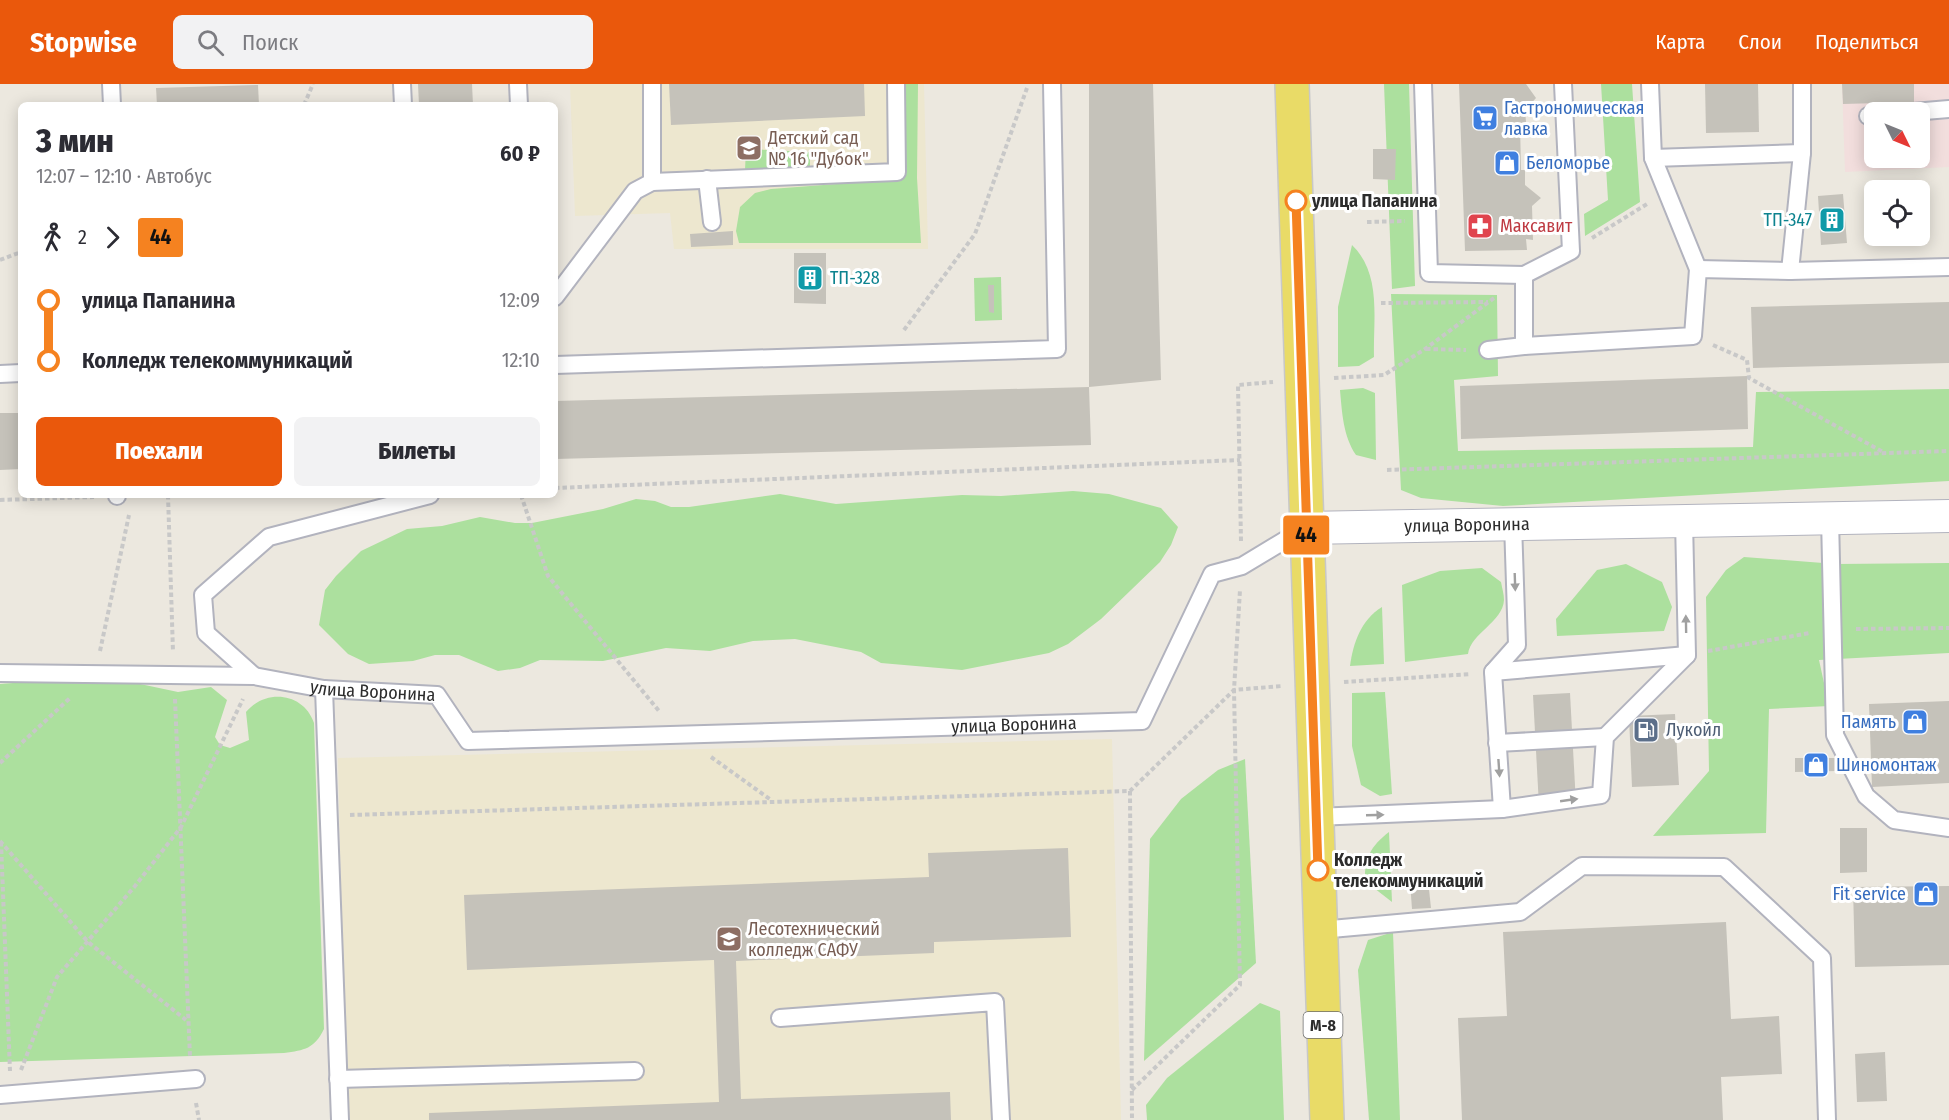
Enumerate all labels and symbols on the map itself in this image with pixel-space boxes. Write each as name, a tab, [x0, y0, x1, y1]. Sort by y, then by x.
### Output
place label: Гастрономическая лавка	[1504, 97, 1644, 140]
north arrow	[1864, 102, 1930, 168]
supermarket icon: Гастрономическая лавка	[1470, 103, 1500, 133]
place label: Детский сад № 16 "Дубок"	[767, 127, 869, 170]
school or university icon: Детский сад № 16 "Дубок"	[734, 133, 764, 163]
shop icon: Беломорье	[1492, 148, 1522, 178]
place label: Беломорье	[1526, 152, 1610, 174]
marker: улица Папанина	[1285, 190, 1307, 212]
place label: улица Папанина	[1311, 190, 1438, 212]
building icon: ТП-347	[1817, 205, 1847, 235]
place label: ТП-347	[1764, 209, 1812, 231]
pharmacy icon: Максавит	[1465, 211, 1495, 241]
place label: Максавит	[1500, 215, 1573, 237]
building icon: ТП-328	[795, 263, 825, 293]
place label: ТП-328	[830, 267, 880, 289]
street label: улица Воронина	[1404, 513, 1530, 537]
line badge: 44	[1279, 516, 1333, 554]
one-way arrow	[1510, 572, 1520, 591]
one-way arrow	[1681, 615, 1691, 634]
street label: улица Воронина	[308, 676, 436, 706]
shop icon: Память	[1900, 707, 1930, 737]
place label: Память	[1841, 711, 1896, 733]
street label: улица Воронина	[951, 712, 1077, 738]
fuel station icon: Лукойл	[1631, 715, 1661, 745]
place label: Лукойл	[1666, 719, 1721, 741]
shop icon: Шиномонтаж	[1801, 750, 1831, 780]
place label: Шиномонтаж	[1836, 754, 1937, 776]
one-way arrow	[1494, 758, 1504, 777]
one-way arrow	[1560, 795, 1579, 804]
one-way arrow	[1365, 810, 1384, 819]
place label: Колледж телекоммуникаций	[1334, 849, 1483, 892]
marker: Колледж телекоммуникаций	[1307, 859, 1329, 881]
shop icon: Fit service	[1911, 879, 1941, 909]
place label: Fit service	[1832, 883, 1906, 905]
place label: Лесотехнический колледж САФУ	[748, 918, 880, 961]
school or university icon: Лесотехнический колледж САФУ	[714, 924, 744, 954]
road number: М-8	[1304, 1012, 1342, 1038]

